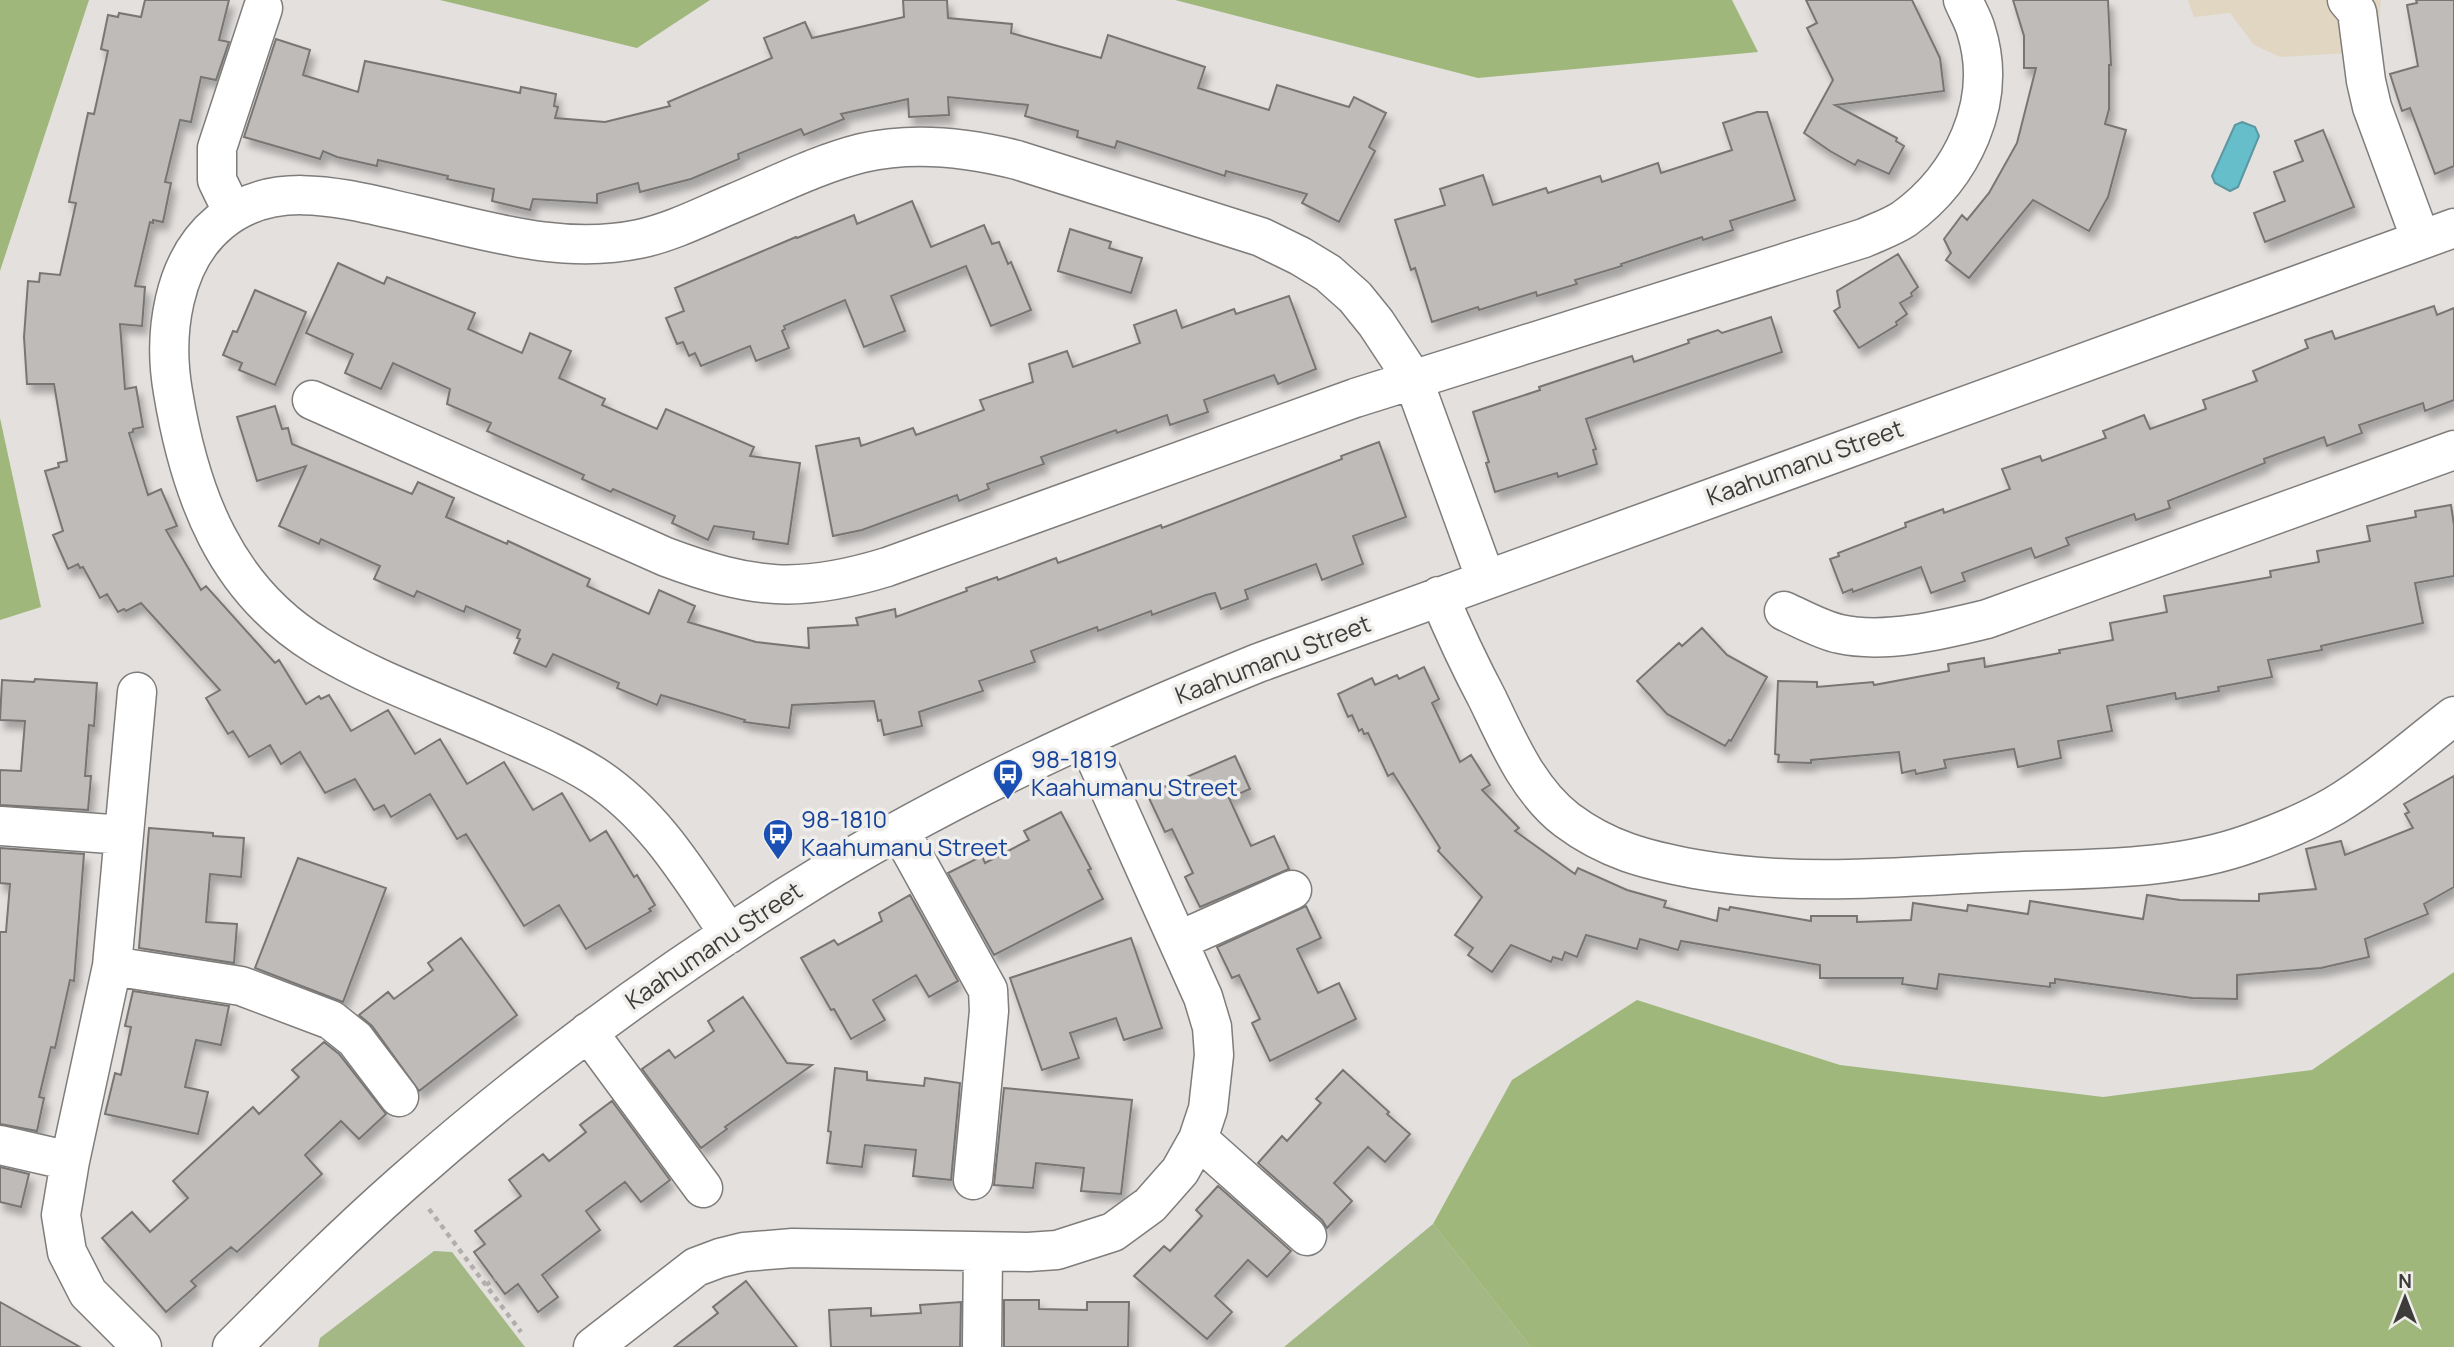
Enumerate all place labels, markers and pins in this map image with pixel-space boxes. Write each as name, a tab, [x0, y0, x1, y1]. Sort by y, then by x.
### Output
place label: 98-1819 Kaahumanu Street	[1031, 742, 1238, 803]
bus stop icon: 98-1819 Kaahumanu Street	[991, 757, 1025, 801]
place label: 98-1810 Kaahumanu Street	[801, 802, 1008, 863]
bus stop icon: 98-1810 Kaahumanu Street	[761, 817, 795, 861]

